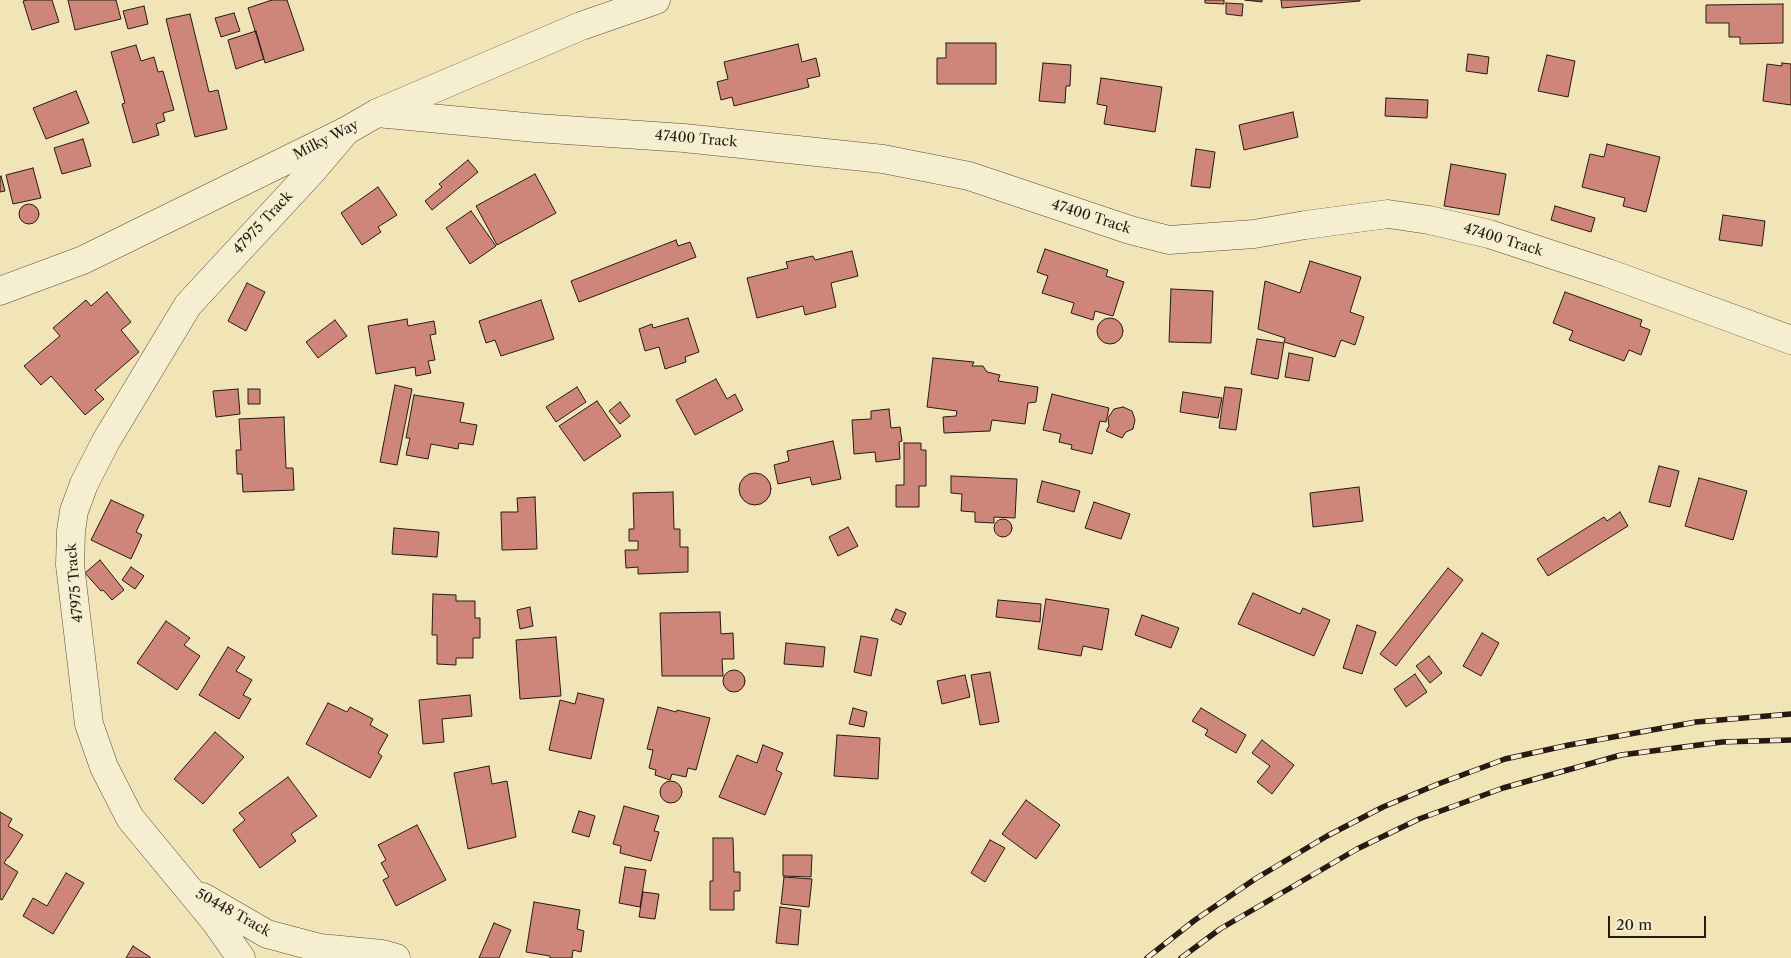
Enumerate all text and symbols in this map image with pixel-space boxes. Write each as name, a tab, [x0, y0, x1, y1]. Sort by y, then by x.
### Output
street label: Milky Way	[291, 116, 361, 164]
street label: 47400 Track	[654, 127, 738, 151]
street label: 47975 Track	[230, 188, 296, 258]
street label: 47400 Track	[1049, 196, 1133, 238]
street label: 47400 Track	[1461, 220, 1545, 260]
street label: 47975 Track	[63, 543, 87, 623]
street label: 50448 Track	[193, 886, 273, 940]
scale bar	[1611, 906, 1708, 938]
text: 20 m	[1616, 915, 1652, 934]

